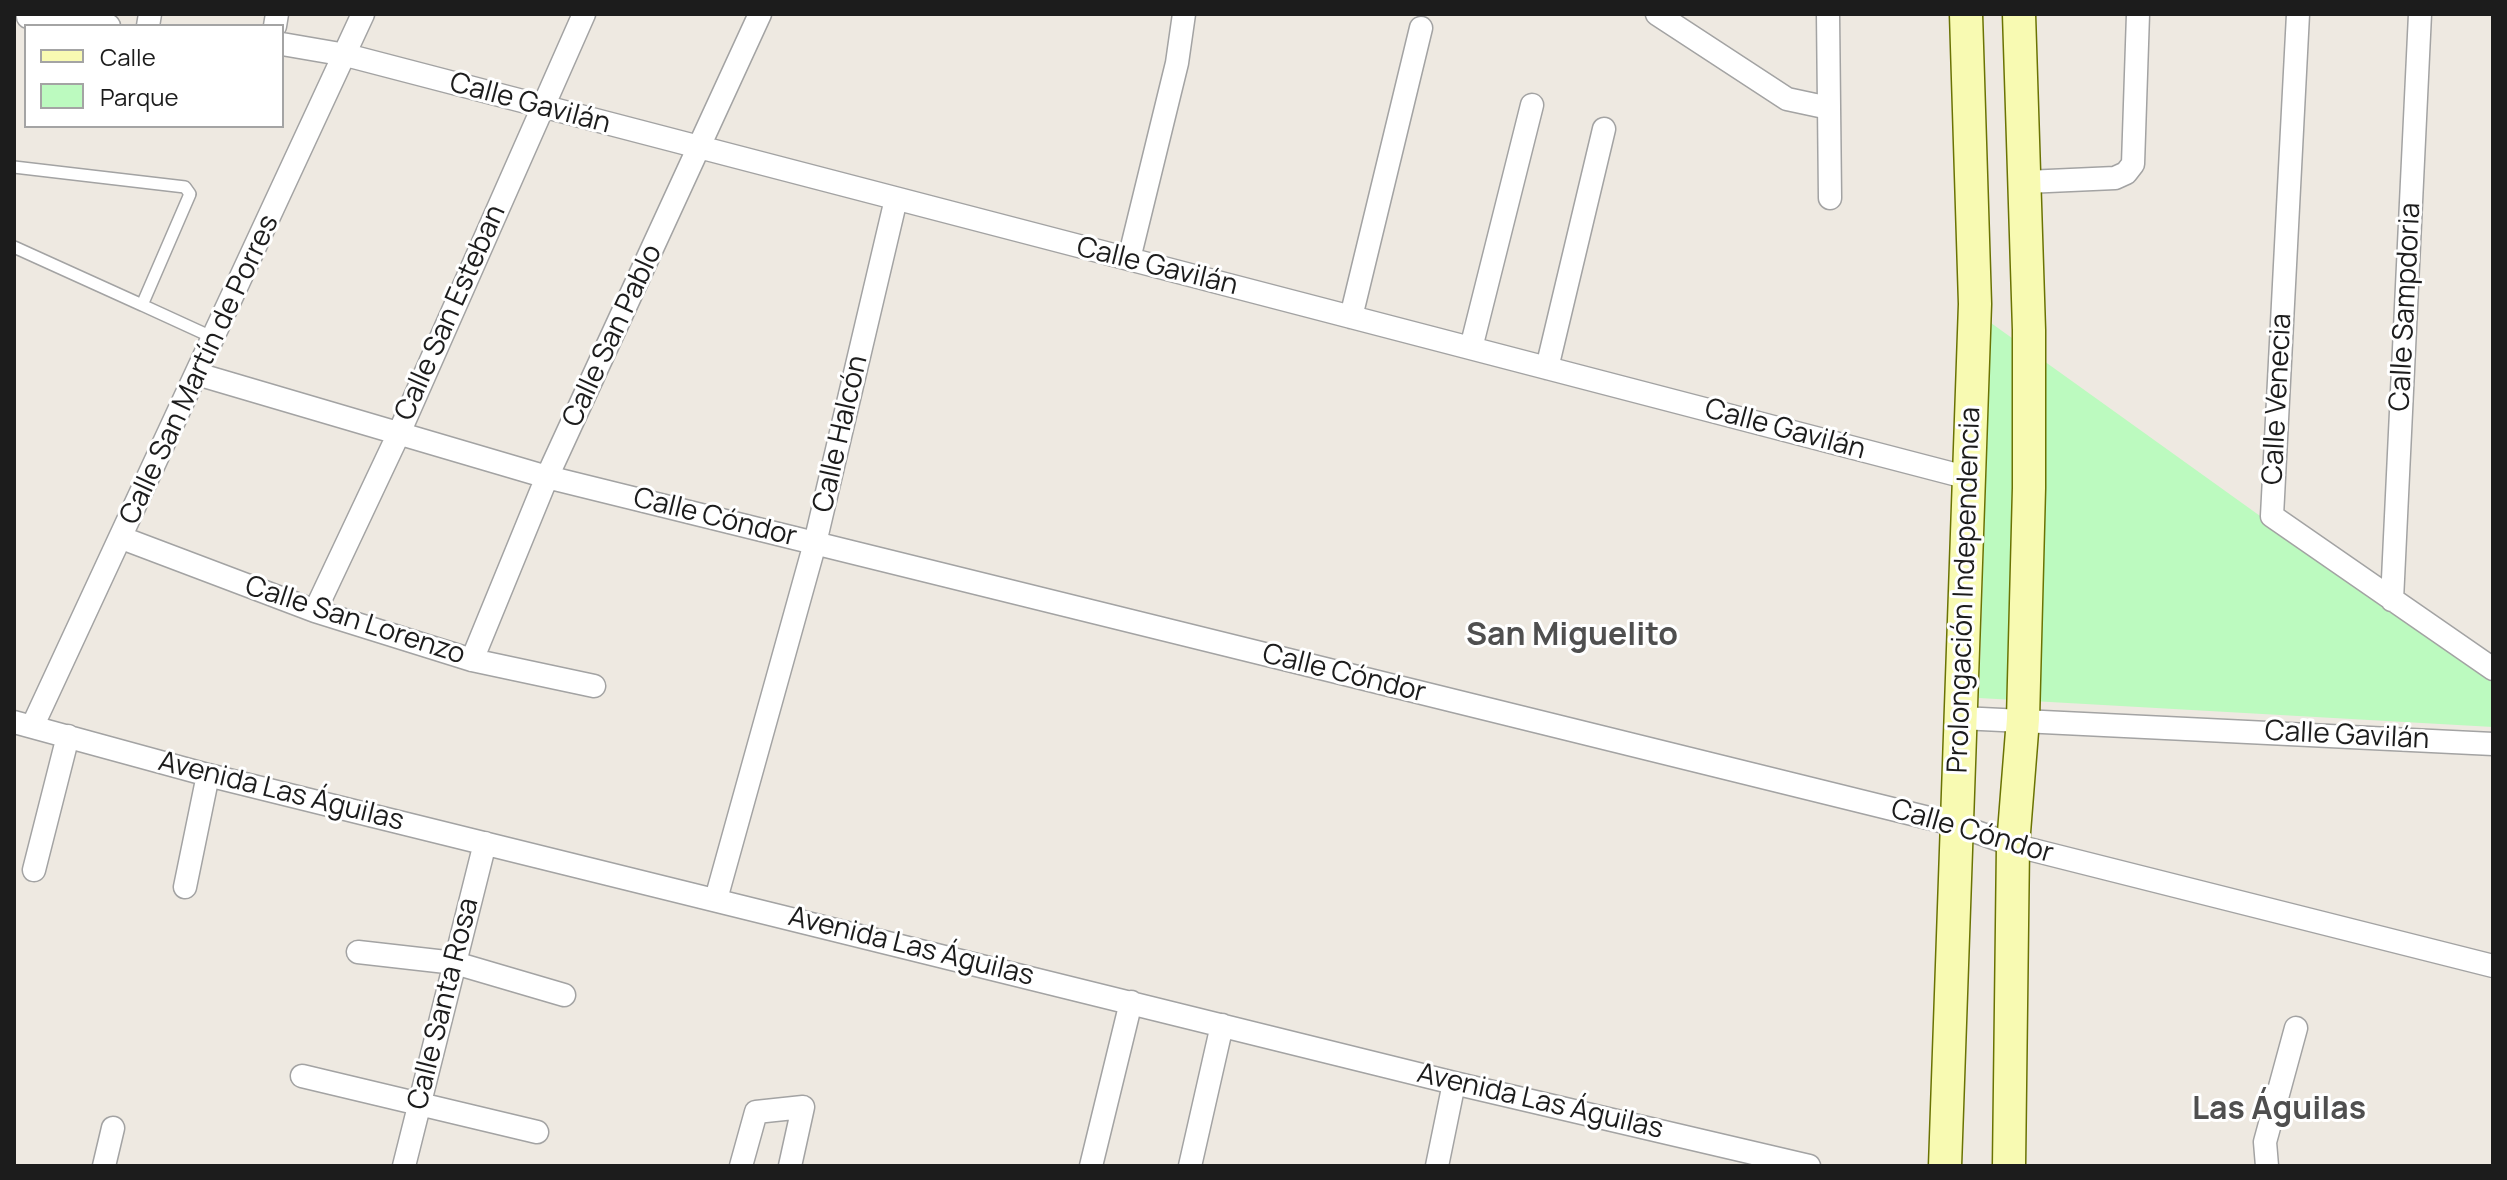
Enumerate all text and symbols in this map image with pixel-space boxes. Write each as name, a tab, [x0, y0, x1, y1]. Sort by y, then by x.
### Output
legend	[24, 24, 284, 128]
text: Calle	[100, 40, 156, 73]
street label: Calle Gavilán	[446, 66, 614, 142]
text: Parque	[100, 80, 178, 113]
street label: Calle San Esteban	[388, 200, 514, 426]
street label: Calle Sampdoria	[2384, 202, 2428, 412]
street label: Calle San Martín de Porres	[113, 210, 287, 530]
street label: Calle Gavilán	[1073, 231, 1241, 303]
street label: Calle San Pablo	[556, 240, 670, 432]
street label: Calle Venecia	[2257, 312, 2299, 486]
street label: Calle Halcón	[807, 352, 875, 516]
street label: Calle Gavilán	[1701, 392, 1869, 468]
street label: Prolongación Independencia	[1942, 406, 1988, 774]
street label: Calle Cóndor	[630, 481, 800, 555]
street label: Calle San Lorenzo	[241, 570, 469, 672]
district label: San Miguelito	[1466, 617, 1678, 655]
street label: Calle Cóndor	[1259, 637, 1429, 711]
street label: Calle Gavilán	[2264, 715, 2430, 757]
street label: Avenida Las Águilas	[155, 745, 407, 839]
street label: Calle Cóndor	[1887, 793, 2057, 871]
street label: Calle Santa Rosa	[401, 895, 487, 1113]
street label: Avenida Las Águilas	[785, 900, 1037, 994]
street label: Avenida Las Águilas	[1414, 1057, 1666, 1147]
district label: Las Águilas	[2192, 1091, 2366, 1129]

